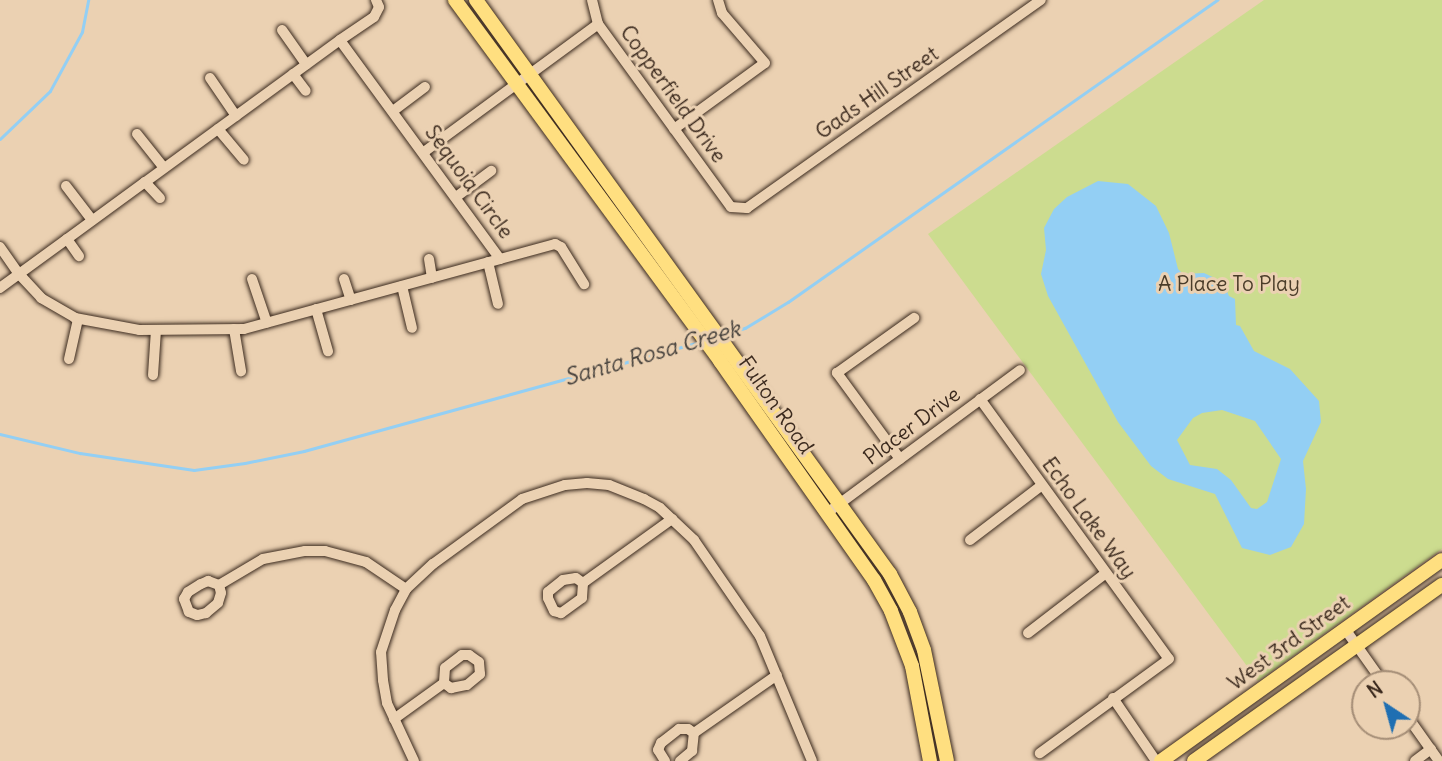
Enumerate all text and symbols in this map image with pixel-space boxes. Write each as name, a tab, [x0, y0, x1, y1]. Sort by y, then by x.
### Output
street label: Copperfield Drive	[615, 20, 731, 168]
street label: Gads Hill Street	[811, 41, 943, 145]
street label: Sequoia Circle	[419, 120, 519, 244]
park label: A Place To Play	[1158, 271, 1300, 297]
water label: Santa Rosa Creek	[561, 315, 743, 391]
street label: Fulton Road	[733, 351, 819, 459]
street label: Placer Drive	[859, 382, 965, 470]
street label: Echo Lake Way	[1037, 452, 1141, 584]
street label: West 3rd Street	[1223, 590, 1355, 696]
north arrow	[1351, 670, 1421, 740]
text: N	[1362, 676, 1387, 703]

